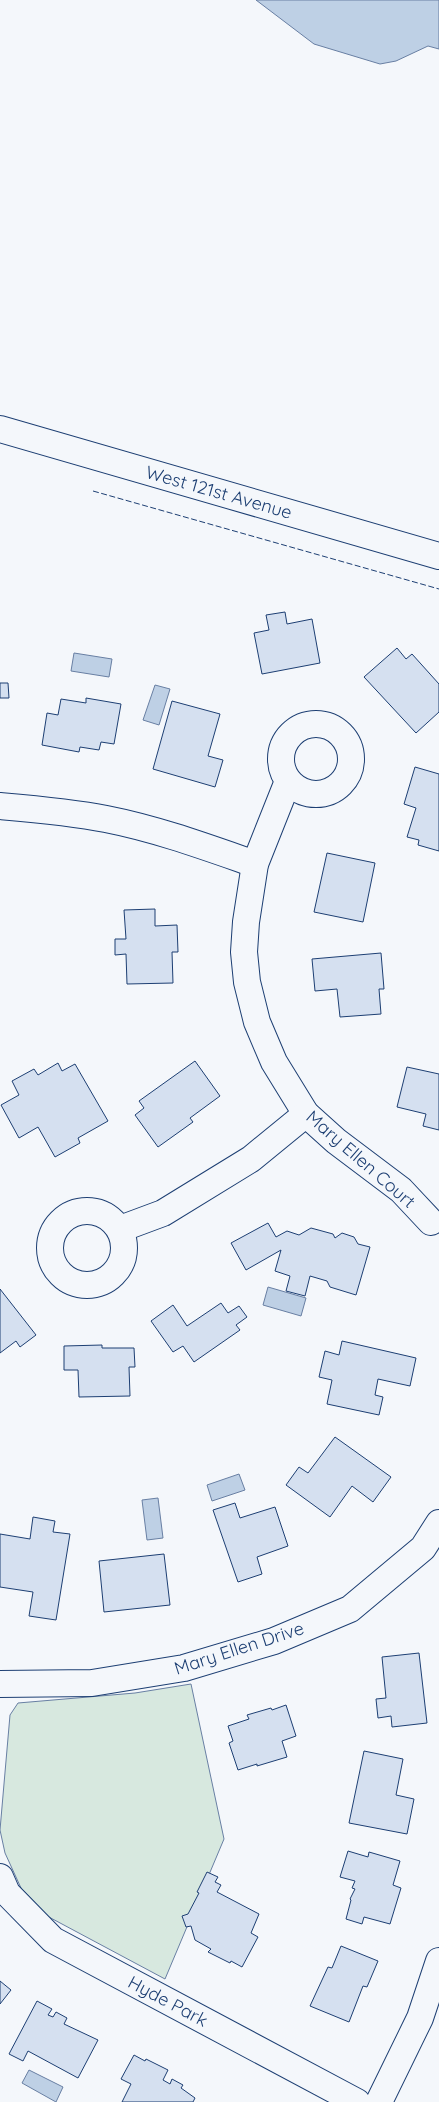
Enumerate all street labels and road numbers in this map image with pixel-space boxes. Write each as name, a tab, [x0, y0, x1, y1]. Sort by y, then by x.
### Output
street label: West 121st Avenue	[143, 460, 295, 524]
street label: Mary Ellen Court	[302, 1105, 420, 1213]
street label: Mary Ellen Drive	[171, 1616, 307, 1680]
street label: Hyde Park	[124, 1970, 212, 2032]

